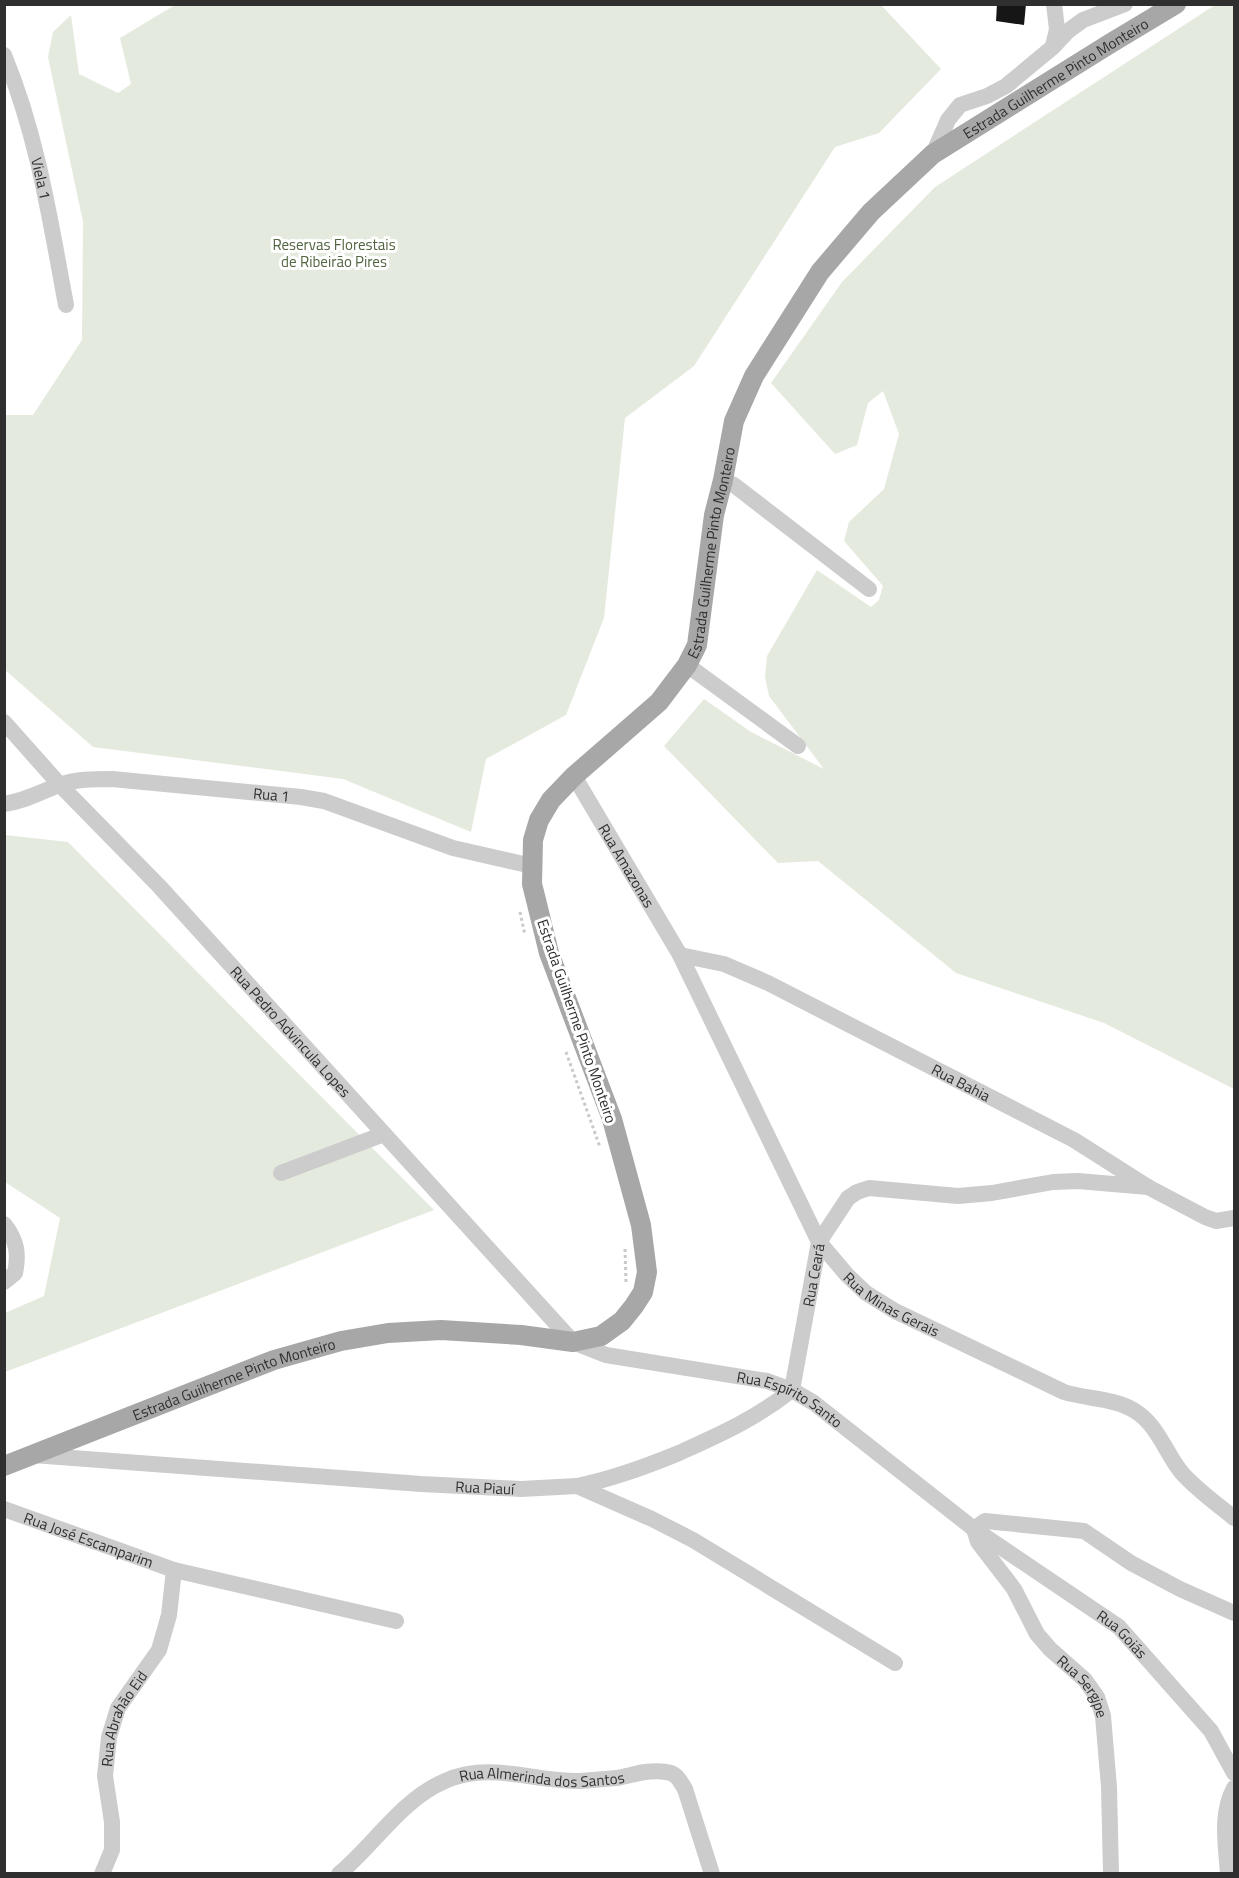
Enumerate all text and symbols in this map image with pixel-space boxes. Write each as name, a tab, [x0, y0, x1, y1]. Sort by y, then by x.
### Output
street label: Estrada Guilherme Pinto Monteiro	[958, 12, 1153, 144]
street label: Viela 1	[26, 155, 57, 201]
park label: Reservas Florestais de Ribeirão Pires	[272, 233, 396, 273]
street label: Estrada Guilherme Pinto Monteiro	[681, 445, 740, 663]
street label: Rua 1	[252, 781, 291, 807]
street label: Rua Amazonas	[593, 819, 661, 912]
street label: Estrada Guilherme Pinto Monteiro	[531, 916, 623, 1126]
street label: Rua Pedro Advincula Lopes	[225, 961, 357, 1102]
street label: Rua Bahia	[928, 1057, 995, 1107]
street label: Rua Ceará	[796, 1241, 830, 1308]
street label: Rua Minas Gerais	[838, 1266, 944, 1342]
street label: Estrada Guilherme Pinto Monteiro	[129, 1332, 338, 1426]
street label: Rua Espírito Santo	[735, 1365, 848, 1433]
street label: Rua Piauí	[455, 1474, 517, 1500]
street label: Rua José Escamparim	[21, 1506, 157, 1573]
street label: Rua Goiás	[1092, 1604, 1153, 1663]
street label: Rua Sergipe	[1052, 1649, 1114, 1720]
street label: Rua Abrahão Eid	[95, 1666, 153, 1768]
street label: Rua Almerinda dos Santos	[457, 1761, 627, 1793]

